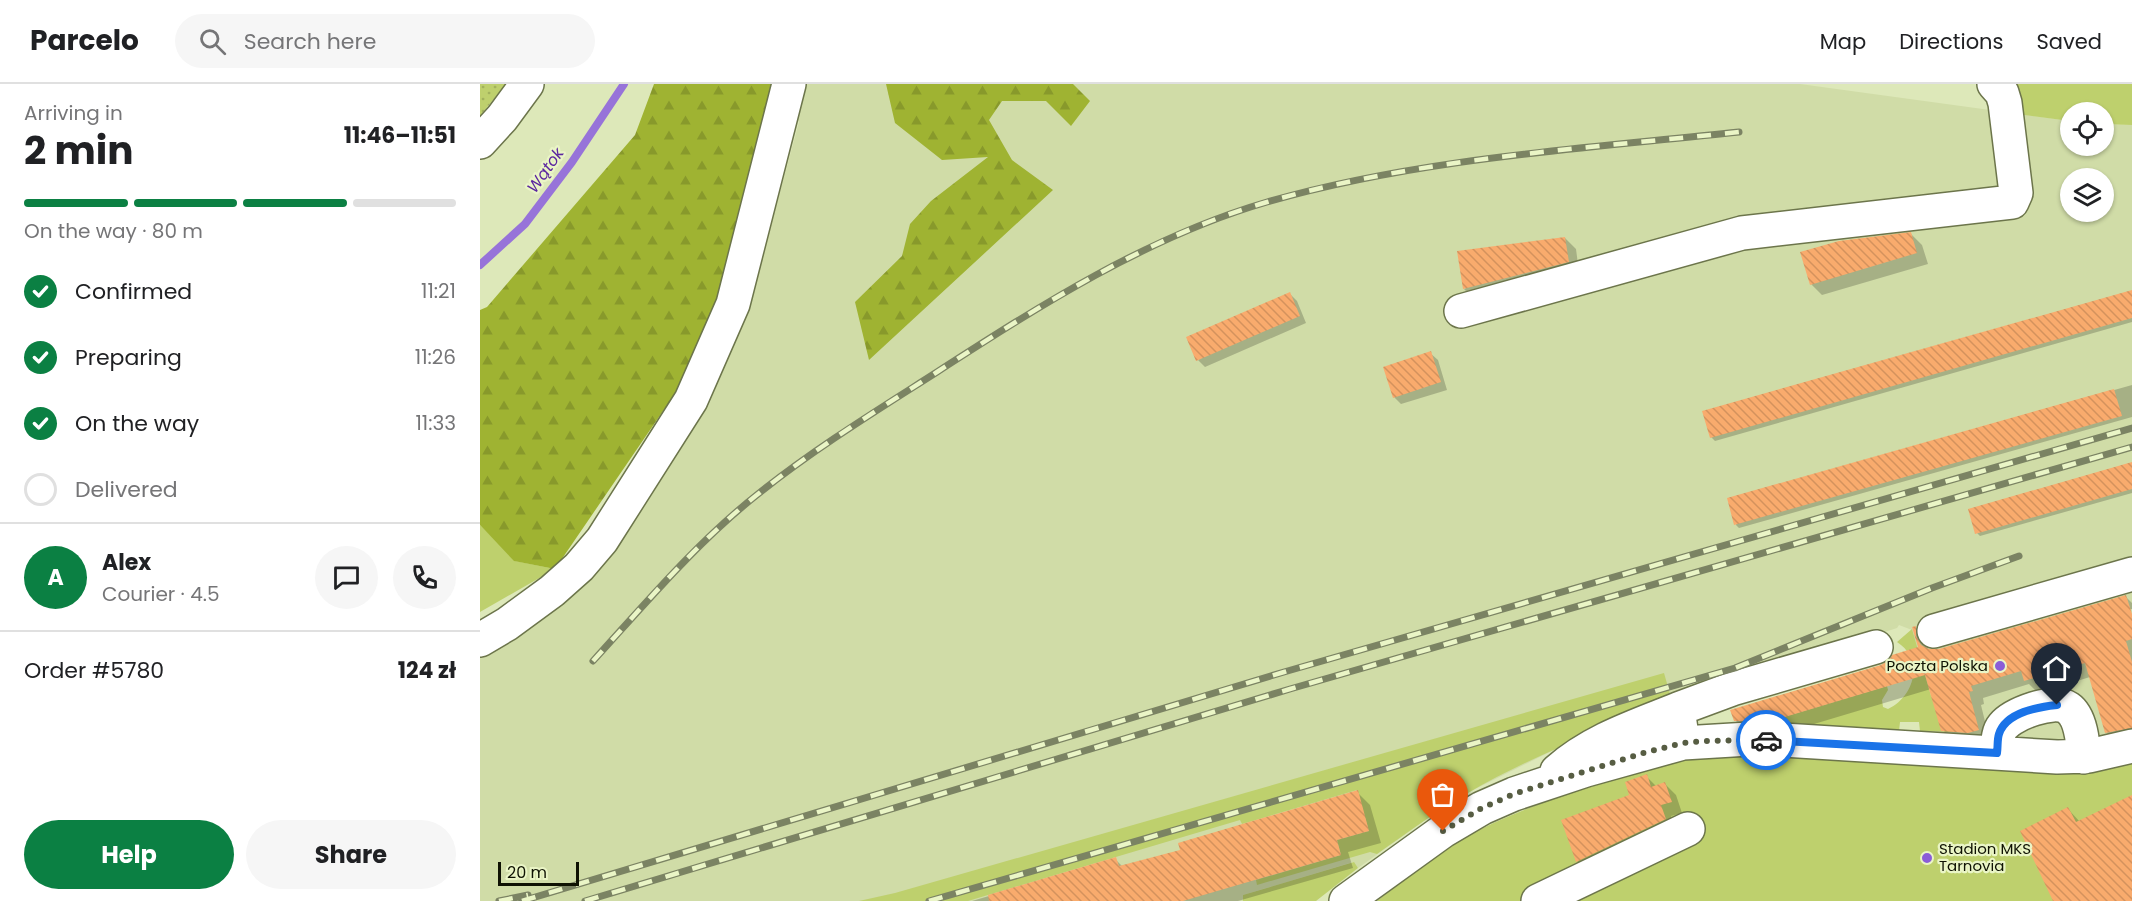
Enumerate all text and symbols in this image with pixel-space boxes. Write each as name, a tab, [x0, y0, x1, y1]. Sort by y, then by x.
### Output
search box	[175, 14, 595, 68]
text: Parcelo	[30, 21, 139, 60]
icon: search	[196, 25, 229, 58]
text: Search here	[244, 26, 376, 57]
text: Map	[1820, 27, 1866, 56]
text: Directions	[1899, 27, 2003, 56]
text: Saved	[2036, 27, 2102, 56]
text: Arriving in	[24, 99, 123, 127]
map controls	[2060, 102, 2114, 222]
button: locate	[2060, 102, 2114, 156]
text: 11:46–11:51	[344, 120, 456, 151]
text: 2 min	[24, 123, 134, 178]
water label: Wątok	[521, 142, 570, 198]
button: layers	[2060, 168, 2114, 222]
text: On the way · 80 m	[24, 217, 203, 245]
icon: check	[24, 275, 57, 308]
text: Confirmed	[75, 276, 192, 307]
text: 11:21	[421, 277, 456, 305]
icon: check	[24, 341, 57, 374]
text: Preparing	[75, 342, 182, 373]
text: 11:26	[415, 343, 456, 371]
icon: check	[24, 407, 57, 440]
text: On the way	[75, 408, 199, 439]
text: 11:33	[415, 409, 456, 437]
text: Delivered	[75, 474, 178, 505]
button: chat	[315, 546, 378, 609]
button: phone	[393, 546, 456, 609]
text: Alex	[102, 547, 151, 578]
text: A	[47, 562, 64, 593]
text: Courier · 4.5	[102, 580, 220, 608]
pin	[2031, 643, 2082, 705]
icon: home	[2040, 652, 2073, 685]
text: Order #5780	[24, 655, 164, 686]
text: 124 zł	[398, 655, 456, 686]
place label: Poczta Polska	[1887, 655, 1988, 676]
marker: Poczta Polska	[1993, 659, 2007, 673]
courier	[1736, 710, 1796, 770]
icon: car	[1750, 724, 1783, 757]
pin	[1417, 769, 1468, 831]
icon: bag	[1426, 778, 1459, 811]
button: Help	[24, 820, 234, 889]
button: Share	[246, 820, 456, 889]
place label: Stadion MKS Tarnovia	[1939, 838, 2031, 876]
marker: Stadion MKS Tarnovia	[1920, 851, 1934, 865]
scale bar	[498, 859, 579, 886]
text: 20 m	[507, 861, 547, 884]

